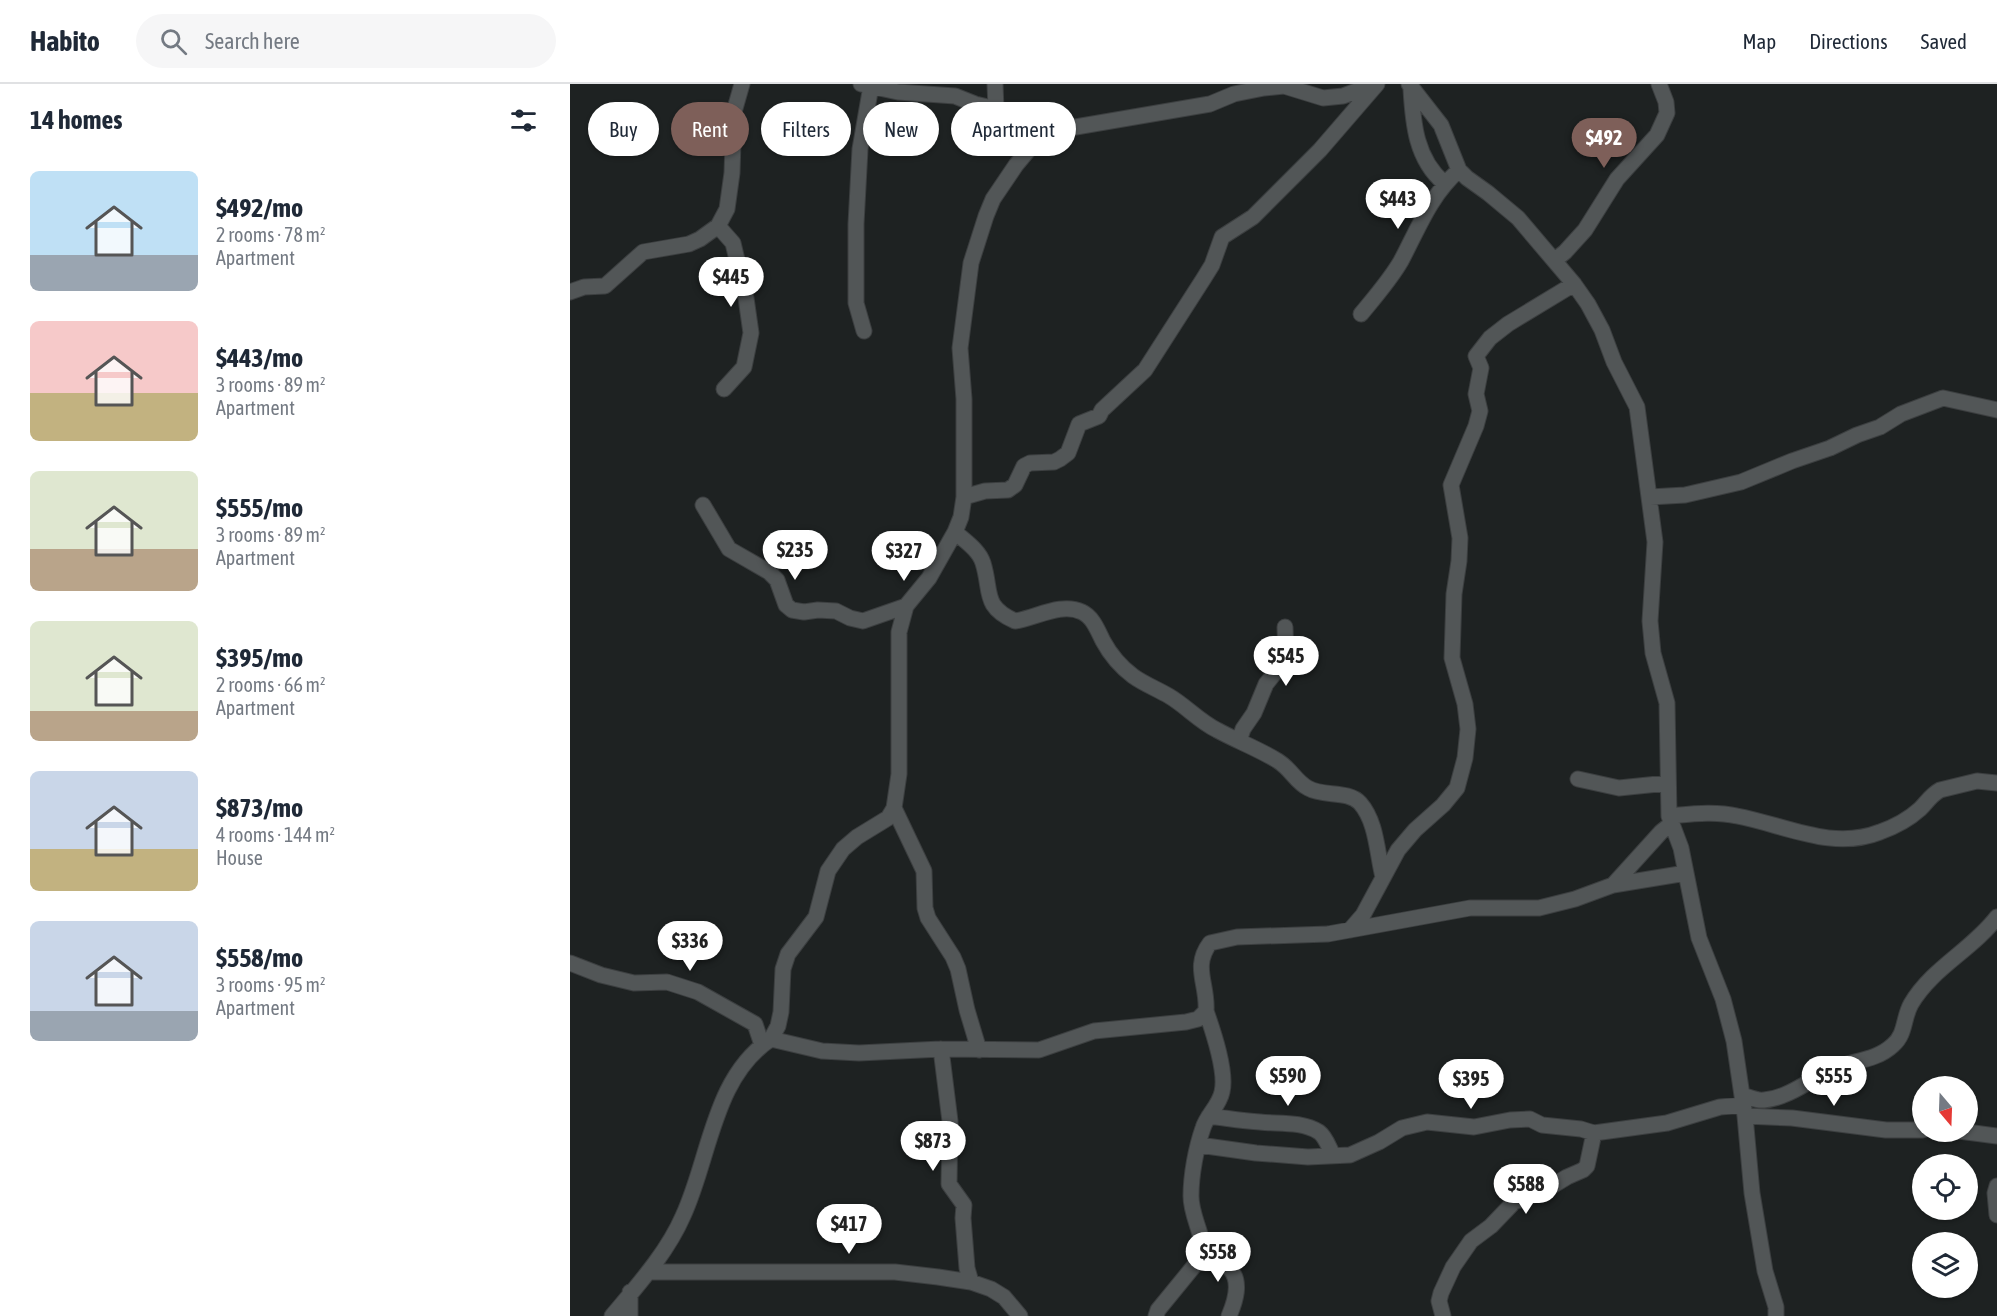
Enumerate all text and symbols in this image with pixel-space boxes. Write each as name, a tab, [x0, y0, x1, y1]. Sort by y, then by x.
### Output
search box	[136, 14, 556, 68]
text: Habito	[30, 25, 100, 57]
icon: search	[157, 25, 190, 58]
text: Search here	[205, 28, 300, 54]
text: Map	[1742, 29, 1776, 53]
text: Directions	[1809, 29, 1888, 53]
text: Saved	[1921, 29, 1967, 53]
chip: Buy	[588, 102, 659, 156]
chip: Rent	[671, 102, 749, 156]
chip: Filters	[761, 102, 851, 156]
chip: New	[863, 102, 939, 156]
chip: Apartment	[951, 102, 1076, 156]
icon: filters	[507, 104, 540, 137]
text: 14 homes	[30, 105, 123, 135]
pin: $492	[1568, 118, 1640, 169]
text: $492	[1586, 126, 1622, 149]
pin: $443	[1362, 179, 1434, 230]
text: $443	[1380, 187, 1416, 210]
text: $492/mo	[216, 193, 303, 223]
icon: home	[78, 195, 150, 267]
text: 2 rooms · 78 m²	[216, 223, 326, 246]
text: Apartment	[216, 246, 295, 269]
pin: $445	[695, 257, 767, 308]
text: $445	[713, 265, 749, 288]
text: $443/mo	[216, 343, 303, 373]
icon: home	[78, 345, 150, 417]
text: 3 rooms · 89 m²	[216, 373, 326, 396]
text: Apartment	[216, 396, 295, 419]
text: $555/mo	[216, 493, 303, 523]
icon: home	[78, 495, 150, 567]
text: 3 rooms · 89 m²	[216, 523, 326, 546]
pin: $235	[759, 530, 831, 581]
pin: $327	[868, 531, 940, 582]
text: $235	[777, 538, 813, 561]
text: $327	[886, 539, 922, 562]
text: Apartment	[216, 546, 295, 569]
pin: $545	[1250, 636, 1322, 687]
text: $395/mo	[216, 643, 303, 673]
text: $545	[1268, 644, 1304, 667]
icon: home	[78, 645, 150, 717]
text: 2 rooms · 66 m²	[216, 673, 326, 696]
text: Apartment	[216, 696, 295, 719]
text: $873/mo	[216, 793, 303, 823]
icon: home	[78, 795, 150, 867]
text: 4 rooms · 144 m²	[216, 823, 335, 846]
text: House	[216, 846, 263, 869]
pin: $336	[654, 921, 726, 972]
text: $336	[672, 929, 708, 952]
text: $558/mo	[216, 943, 303, 973]
icon: home	[78, 945, 150, 1017]
text: 3 rooms · 95 m²	[216, 973, 326, 996]
text: Apartment	[216, 996, 295, 1019]
pin: $590	[1252, 1056, 1324, 1107]
pin: $555	[1798, 1056, 1870, 1107]
pin: $395	[1435, 1059, 1507, 1110]
text: $590	[1270, 1064, 1306, 1087]
text: $555	[1816, 1064, 1852, 1087]
text: $395	[1453, 1067, 1489, 1090]
north arrow	[1912, 1076, 1978, 1142]
map controls	[1912, 1076, 1978, 1298]
pin: $873	[897, 1121, 969, 1172]
text: $873	[915, 1129, 951, 1152]
button: locate	[1912, 1154, 1978, 1220]
pin: $588	[1490, 1164, 1562, 1215]
text: $588	[1508, 1172, 1544, 1195]
pin: $417	[813, 1204, 885, 1255]
text: $417	[831, 1212, 867, 1235]
pin: $558	[1182, 1232, 1254, 1283]
button: layers	[1912, 1232, 1978, 1298]
text: $558	[1200, 1240, 1236, 1263]

